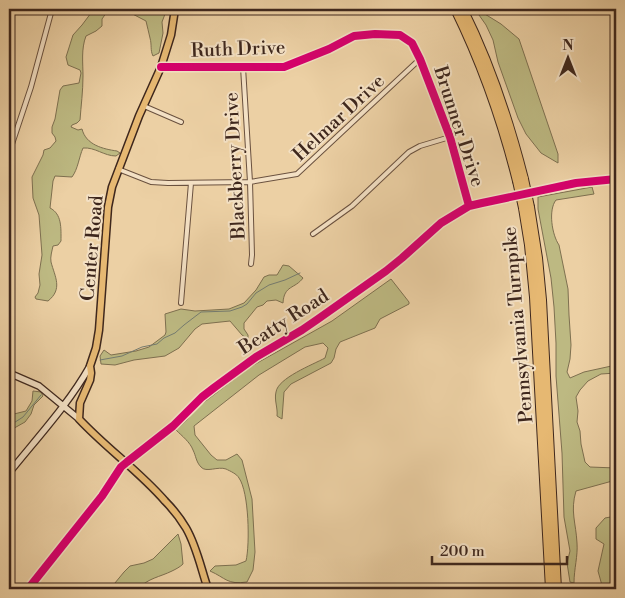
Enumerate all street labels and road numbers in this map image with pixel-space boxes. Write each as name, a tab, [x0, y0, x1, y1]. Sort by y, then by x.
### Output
street label: Ruth Drive	[190, 35, 286, 63]
street label: Brunner Drive	[428, 62, 490, 190]
street label: Helmar Drive	[288, 69, 390, 166]
street label: Blackberry Drive	[219, 92, 251, 241]
street label: Center Road	[75, 194, 109, 302]
street label: Pennsylvania Turnpike	[497, 226, 539, 424]
street label: Beatty Road	[233, 284, 334, 361]

